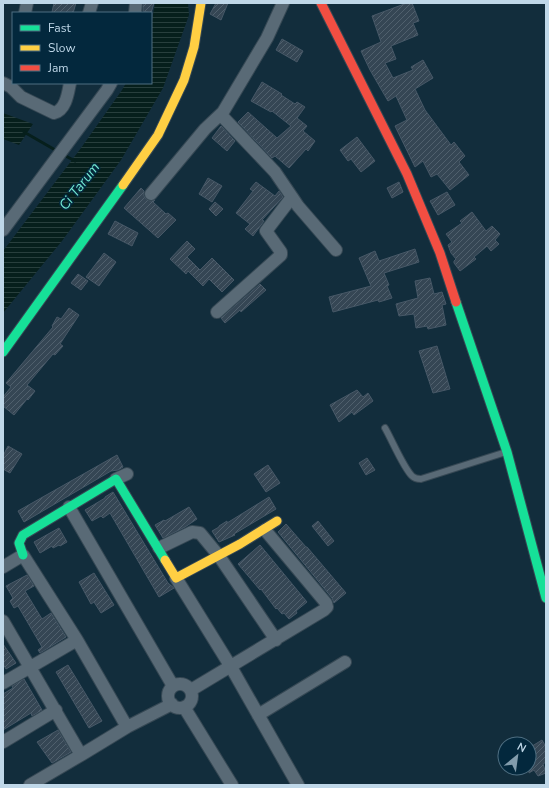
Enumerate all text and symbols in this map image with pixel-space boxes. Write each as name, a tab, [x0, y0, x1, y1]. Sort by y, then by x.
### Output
legend	[12, 12, 152, 84]
text: Fast	[48, 20, 71, 36]
text: Slow	[48, 40, 76, 56]
text: Jam	[47, 60, 69, 76]
water label: Ci Tarum	[55, 158, 104, 214]
north arrow	[497, 736, 537, 776]
text: N	[514, 739, 529, 756]

